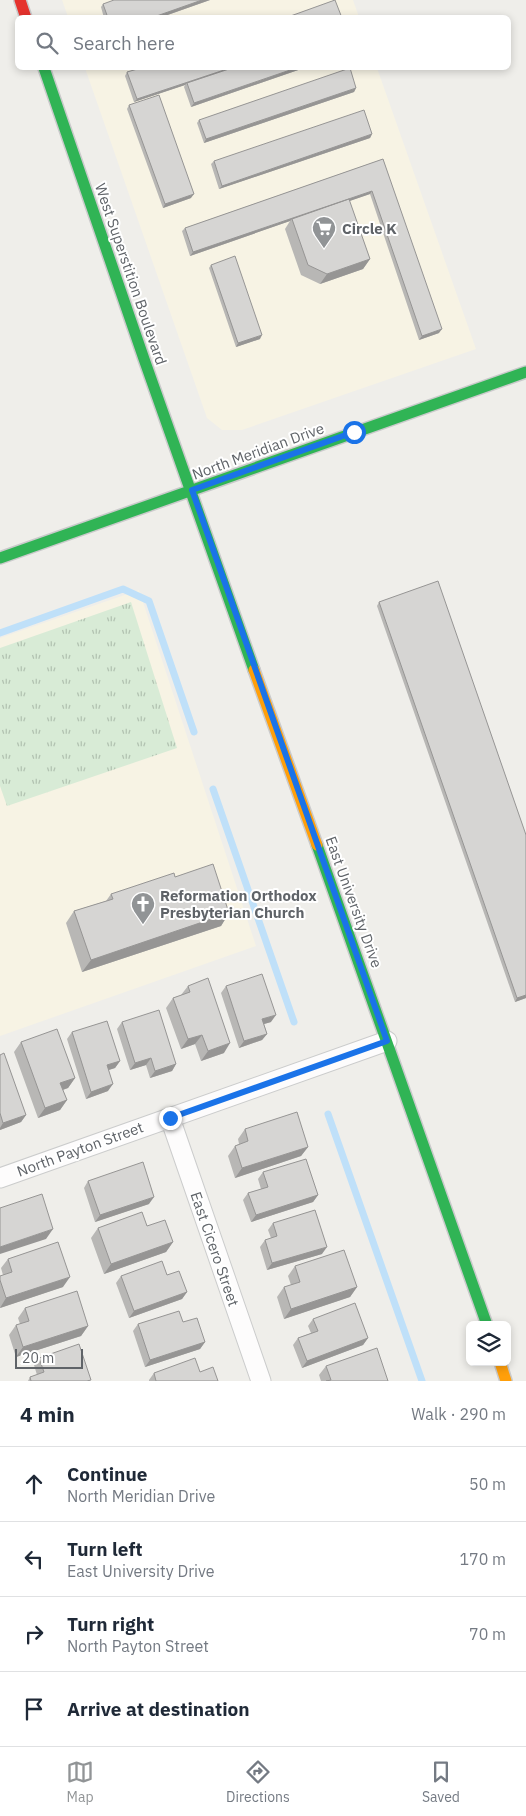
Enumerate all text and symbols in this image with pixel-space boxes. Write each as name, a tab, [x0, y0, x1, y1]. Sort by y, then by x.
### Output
search box	[15, 15, 511, 70]
icon: search	[33, 29, 61, 57]
text: Search here	[73, 31, 175, 55]
street label: West Superstition Boulevard	[91, 181, 171, 367]
supermarket icon: Circle K	[311, 215, 337, 249]
place label: Circle K	[342, 219, 397, 238]
street label: North Meridian Drive	[189, 418, 327, 484]
route start	[343, 421, 366, 444]
street label: East University Drive	[321, 834, 387, 970]
place label: Reformation Orthodox Presbyterian Church	[160, 886, 317, 922]
church icon: Reformation Orthodox Presbyterian Church	[130, 891, 156, 925]
route end	[159, 1107, 182, 1130]
street label: North Payton Street	[14, 1117, 146, 1181]
street label: East Cicero Street	[186, 1189, 244, 1309]
map controls	[466, 1321, 511, 1366]
button: layers	[466, 1321, 511, 1366]
scale bar	[15, 1346, 82, 1369]
text: 20 m	[22, 1349, 54, 1367]
text: 4 min	[20, 1400, 75, 1428]
text: Walk · 290 m	[411, 1404, 506, 1424]
text: Continue	[67, 1462, 147, 1486]
icon: ahead	[20, 1470, 48, 1498]
text: 50 m	[469, 1474, 506, 1494]
text: North Meridian Drive	[67, 1486, 215, 1506]
text: Turn left	[67, 1537, 143, 1561]
icon: left	[20, 1545, 48, 1573]
text: 170 m	[459, 1549, 506, 1569]
text: East University Drive	[67, 1561, 215, 1581]
text: Turn right	[67, 1612, 154, 1636]
icon: right	[20, 1620, 48, 1648]
text: 70 m	[469, 1624, 506, 1644]
text: North Payton Street	[67, 1636, 209, 1656]
icon: arrive	[20, 1695, 48, 1723]
text: Arrive at destination	[67, 1697, 250, 1721]
tab: Map	[66, 1758, 94, 1806]
tab: Directions	[226, 1758, 290, 1806]
tab: Saved	[422, 1758, 460, 1806]

